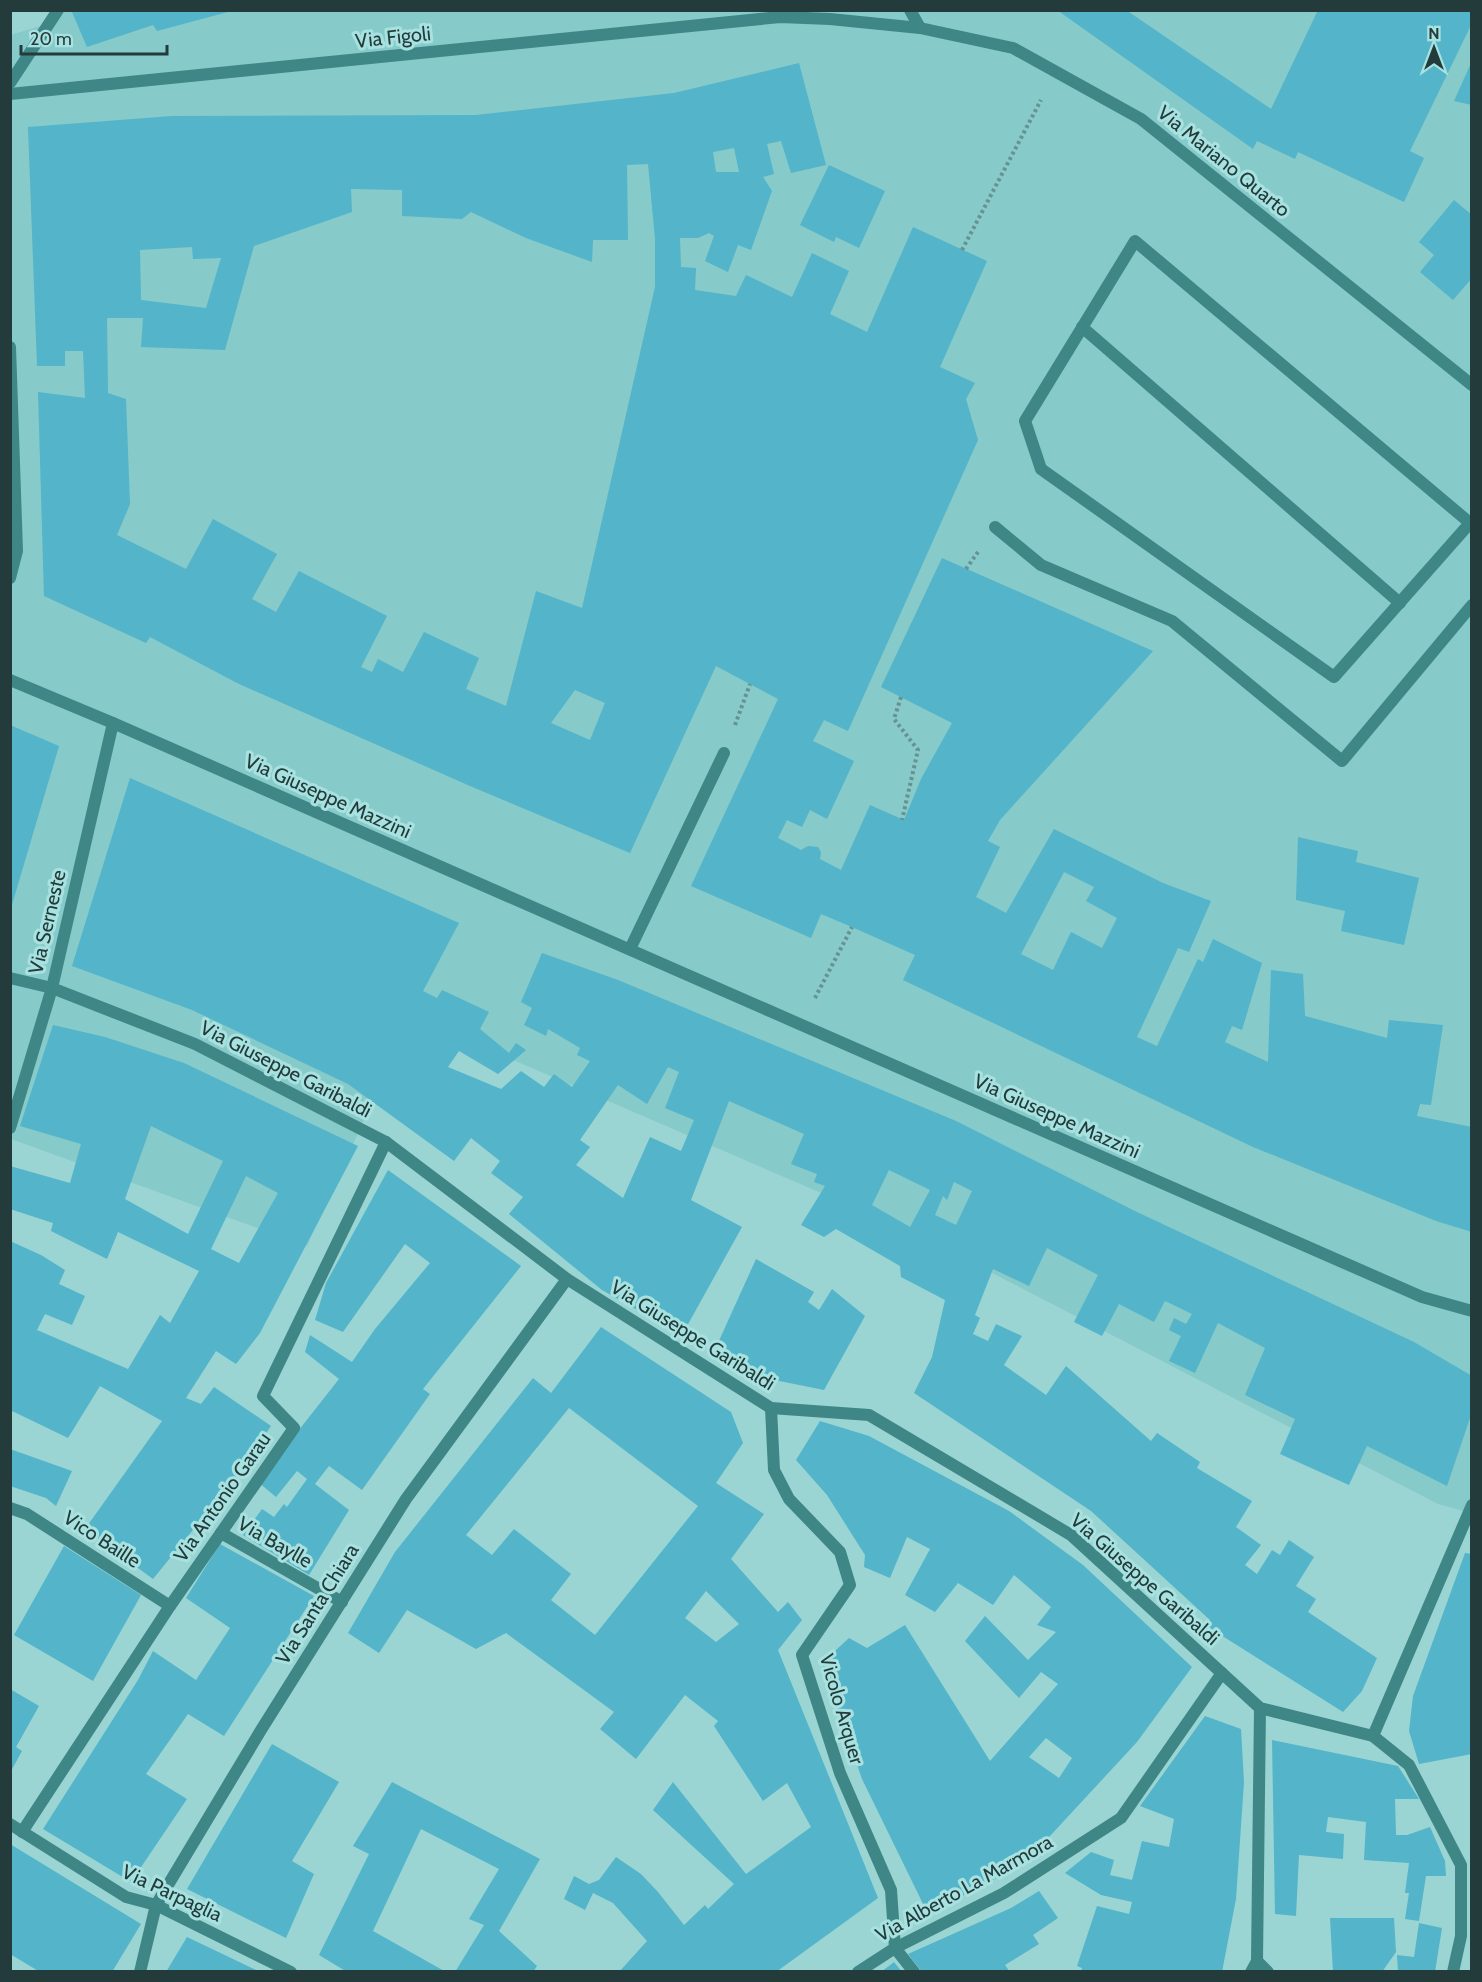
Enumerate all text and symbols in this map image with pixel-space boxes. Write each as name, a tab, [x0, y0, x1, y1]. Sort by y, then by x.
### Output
scale bar	[21, 18, 166, 56]
north arrow	[1404, 18, 1464, 78]
street label: Via Figoli	[354, 21, 432, 53]
text: N	[1428, 24, 1440, 43]
text: 20 m	[30, 28, 72, 50]
street label: Via Mariano Quarto	[1153, 100, 1295, 222]
street label: Via Giuseppe Mazzini	[241, 749, 415, 843]
street label: Via Serneste	[23, 868, 71, 976]
street label: Via Giuseppe Garibaldi	[196, 1015, 376, 1123]
street label: Via Giuseppe Mazzini	[970, 1069, 1144, 1163]
street label: Via Giuseppe Garibaldi	[606, 1275, 780, 1395]
street label: Via Antonio Garau	[168, 1428, 276, 1566]
street label: Vico Baille	[59, 1505, 145, 1573]
street label: Via Giuseppe Garibaldi	[1066, 1508, 1224, 1650]
street label: Via Baylle	[233, 1511, 317, 1573]
street label: Via Santa Chiara	[270, 1539, 364, 1669]
street label: Vicolo Arquer	[815, 1651, 869, 1768]
street label: Via Alberto La Marmora	[871, 1829, 1057, 1947]
street label: Via Parpaglia	[118, 1859, 226, 1927]

